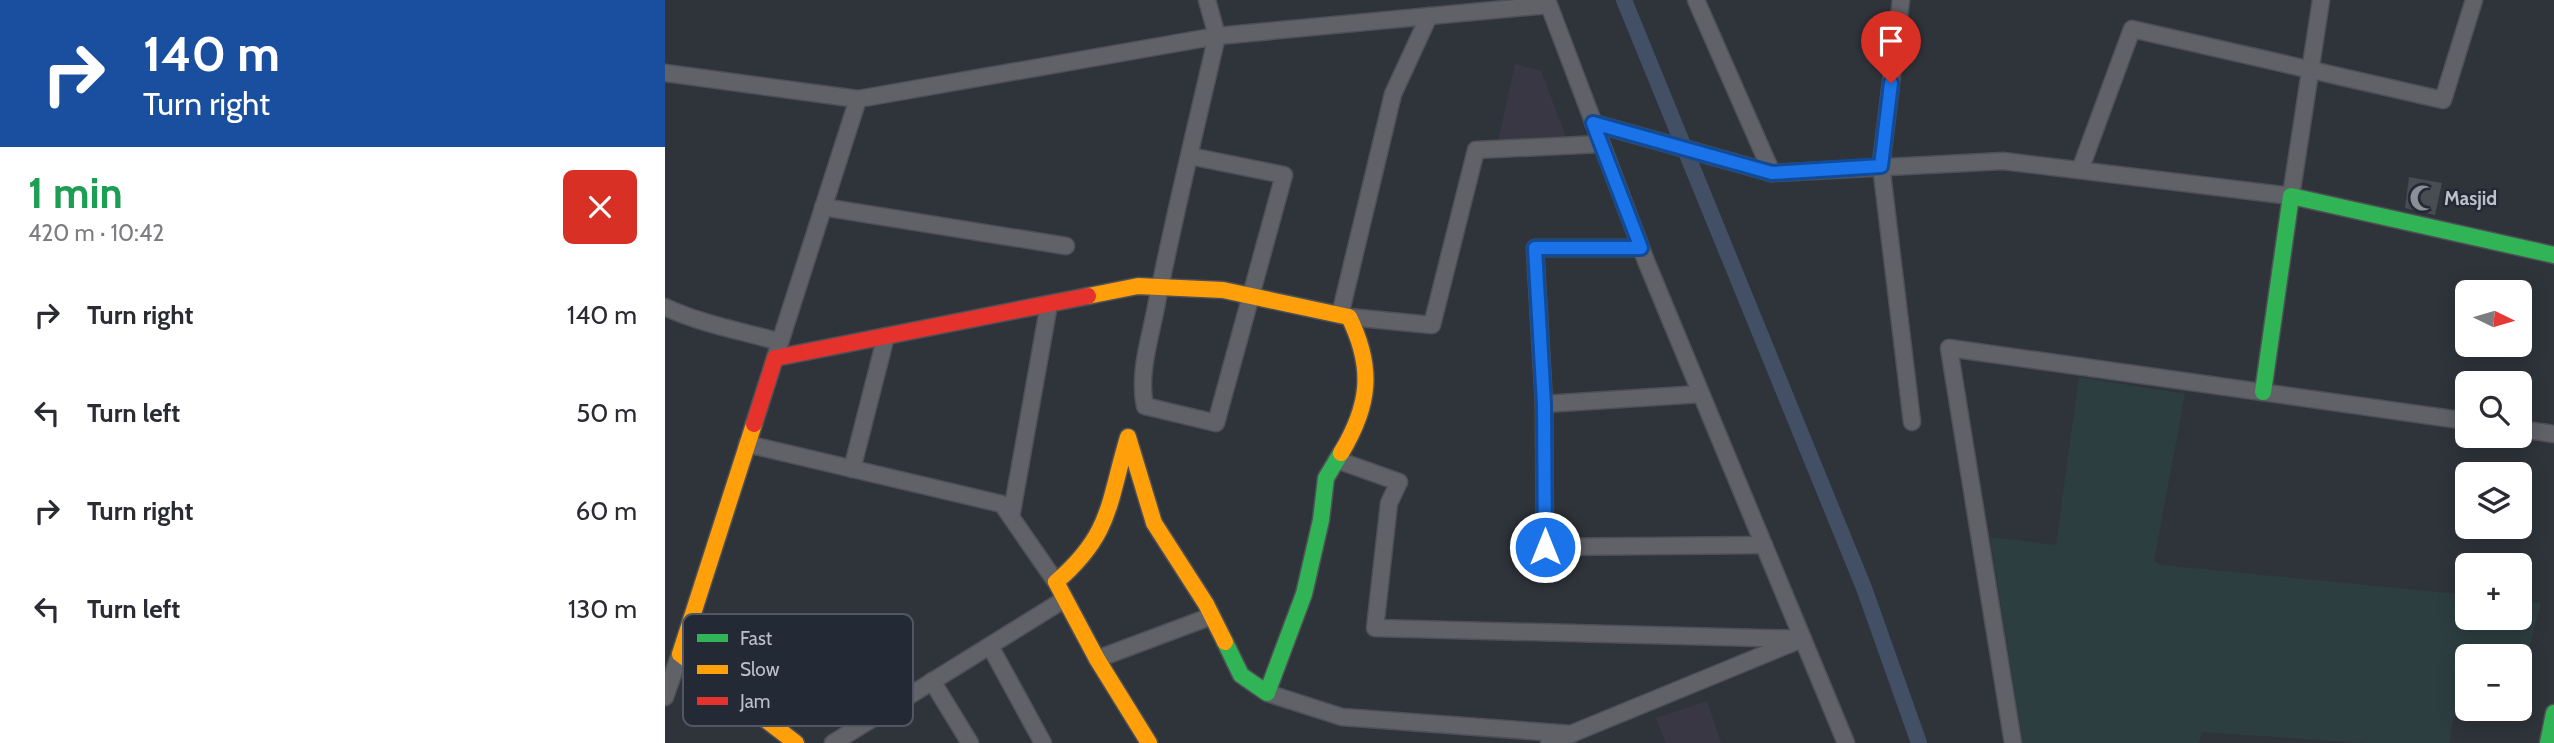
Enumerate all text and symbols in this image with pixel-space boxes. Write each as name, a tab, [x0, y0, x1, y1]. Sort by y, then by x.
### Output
pin	[1861, 11, 1921, 83]
icon: arrive	[1872, 22, 1910, 60]
text: 140 m	[143, 24, 280, 83]
icon: right	[28, 28, 119, 119]
text: Turn right	[143, 84, 270, 123]
text: 1 min	[28, 167, 123, 219]
button: close	[563, 170, 637, 244]
mosque icon: Masjid	[2408, 183, 2438, 213]
place label: Masjid	[2444, 187, 2497, 210]
text: 420 m · 10:42	[28, 219, 164, 247]
north arrow	[2455, 280, 2532, 357]
map controls	[2455, 280, 2532, 721]
icon: right	[28, 296, 66, 334]
text: Turn right	[87, 299, 193, 331]
text: 140 m	[567, 299, 637, 331]
button: search	[2455, 371, 2532, 448]
icon: left	[28, 394, 66, 432]
text: Turn left	[87, 397, 180, 429]
text: 50 m	[576, 397, 637, 429]
button: layers	[2455, 462, 2532, 539]
icon: right	[28, 492, 66, 530]
text: Turn right	[87, 495, 193, 527]
text: 60 m	[575, 495, 637, 527]
position arrow	[1508, 510, 1582, 584]
button: +	[2455, 553, 2532, 630]
icon: left	[28, 590, 66, 628]
text: Turn left	[87, 593, 180, 625]
text: 130 m	[568, 593, 637, 625]
legend	[683, 614, 913, 726]
text: Fast	[740, 627, 773, 650]
button: −	[2455, 644, 2532, 721]
text: Slow	[740, 658, 780, 681]
text: Jam	[739, 690, 770, 713]

